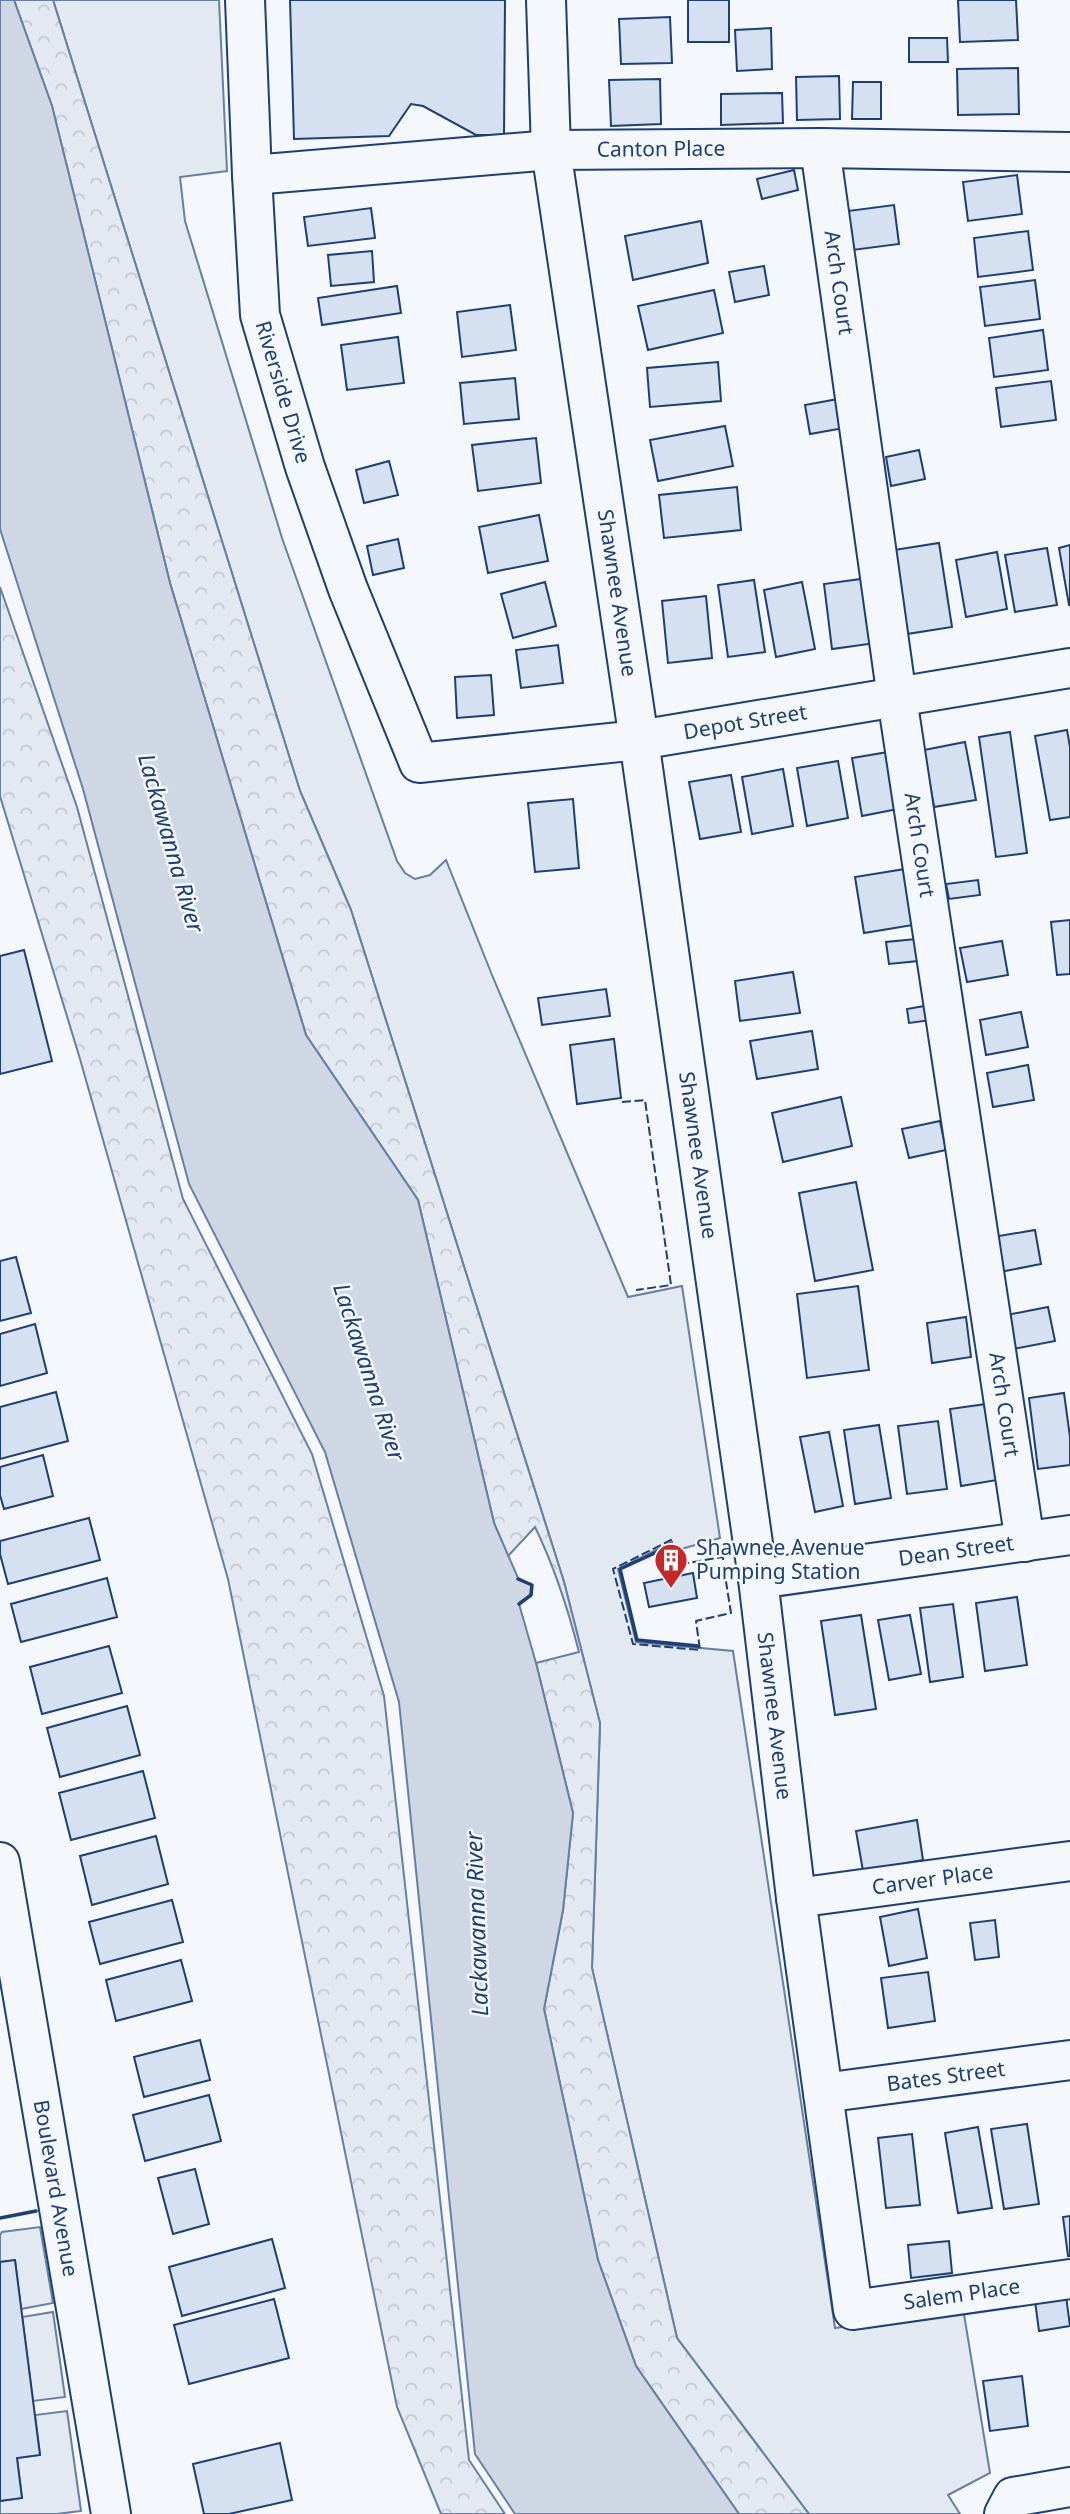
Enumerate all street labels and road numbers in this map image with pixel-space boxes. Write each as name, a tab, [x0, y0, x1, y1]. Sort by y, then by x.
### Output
street label: Canton Place	[597, 134, 725, 163]
street label: Arch Court	[819, 228, 861, 337]
street label: Riverside Drive	[249, 317, 318, 467]
street label: Shawnee Avenue	[592, 507, 644, 678]
street label: Depot Street	[681, 697, 809, 745]
street label: Arch Court	[899, 791, 942, 899]
street label: Shawnee Avenue	[673, 1070, 725, 1241]
street label: Arch Court	[983, 1350, 1027, 1459]
street label: Dean Street	[896, 1528, 1016, 1572]
street label: Shawnee Avenue	[751, 1630, 799, 1801]
street label: Carver Place	[870, 1856, 995, 1901]
street label: Bates Street	[885, 2054, 1007, 2097]
street label: Boulevard Avenue	[28, 2098, 85, 2279]
street label: Salem Place	[901, 2271, 1022, 2316]

